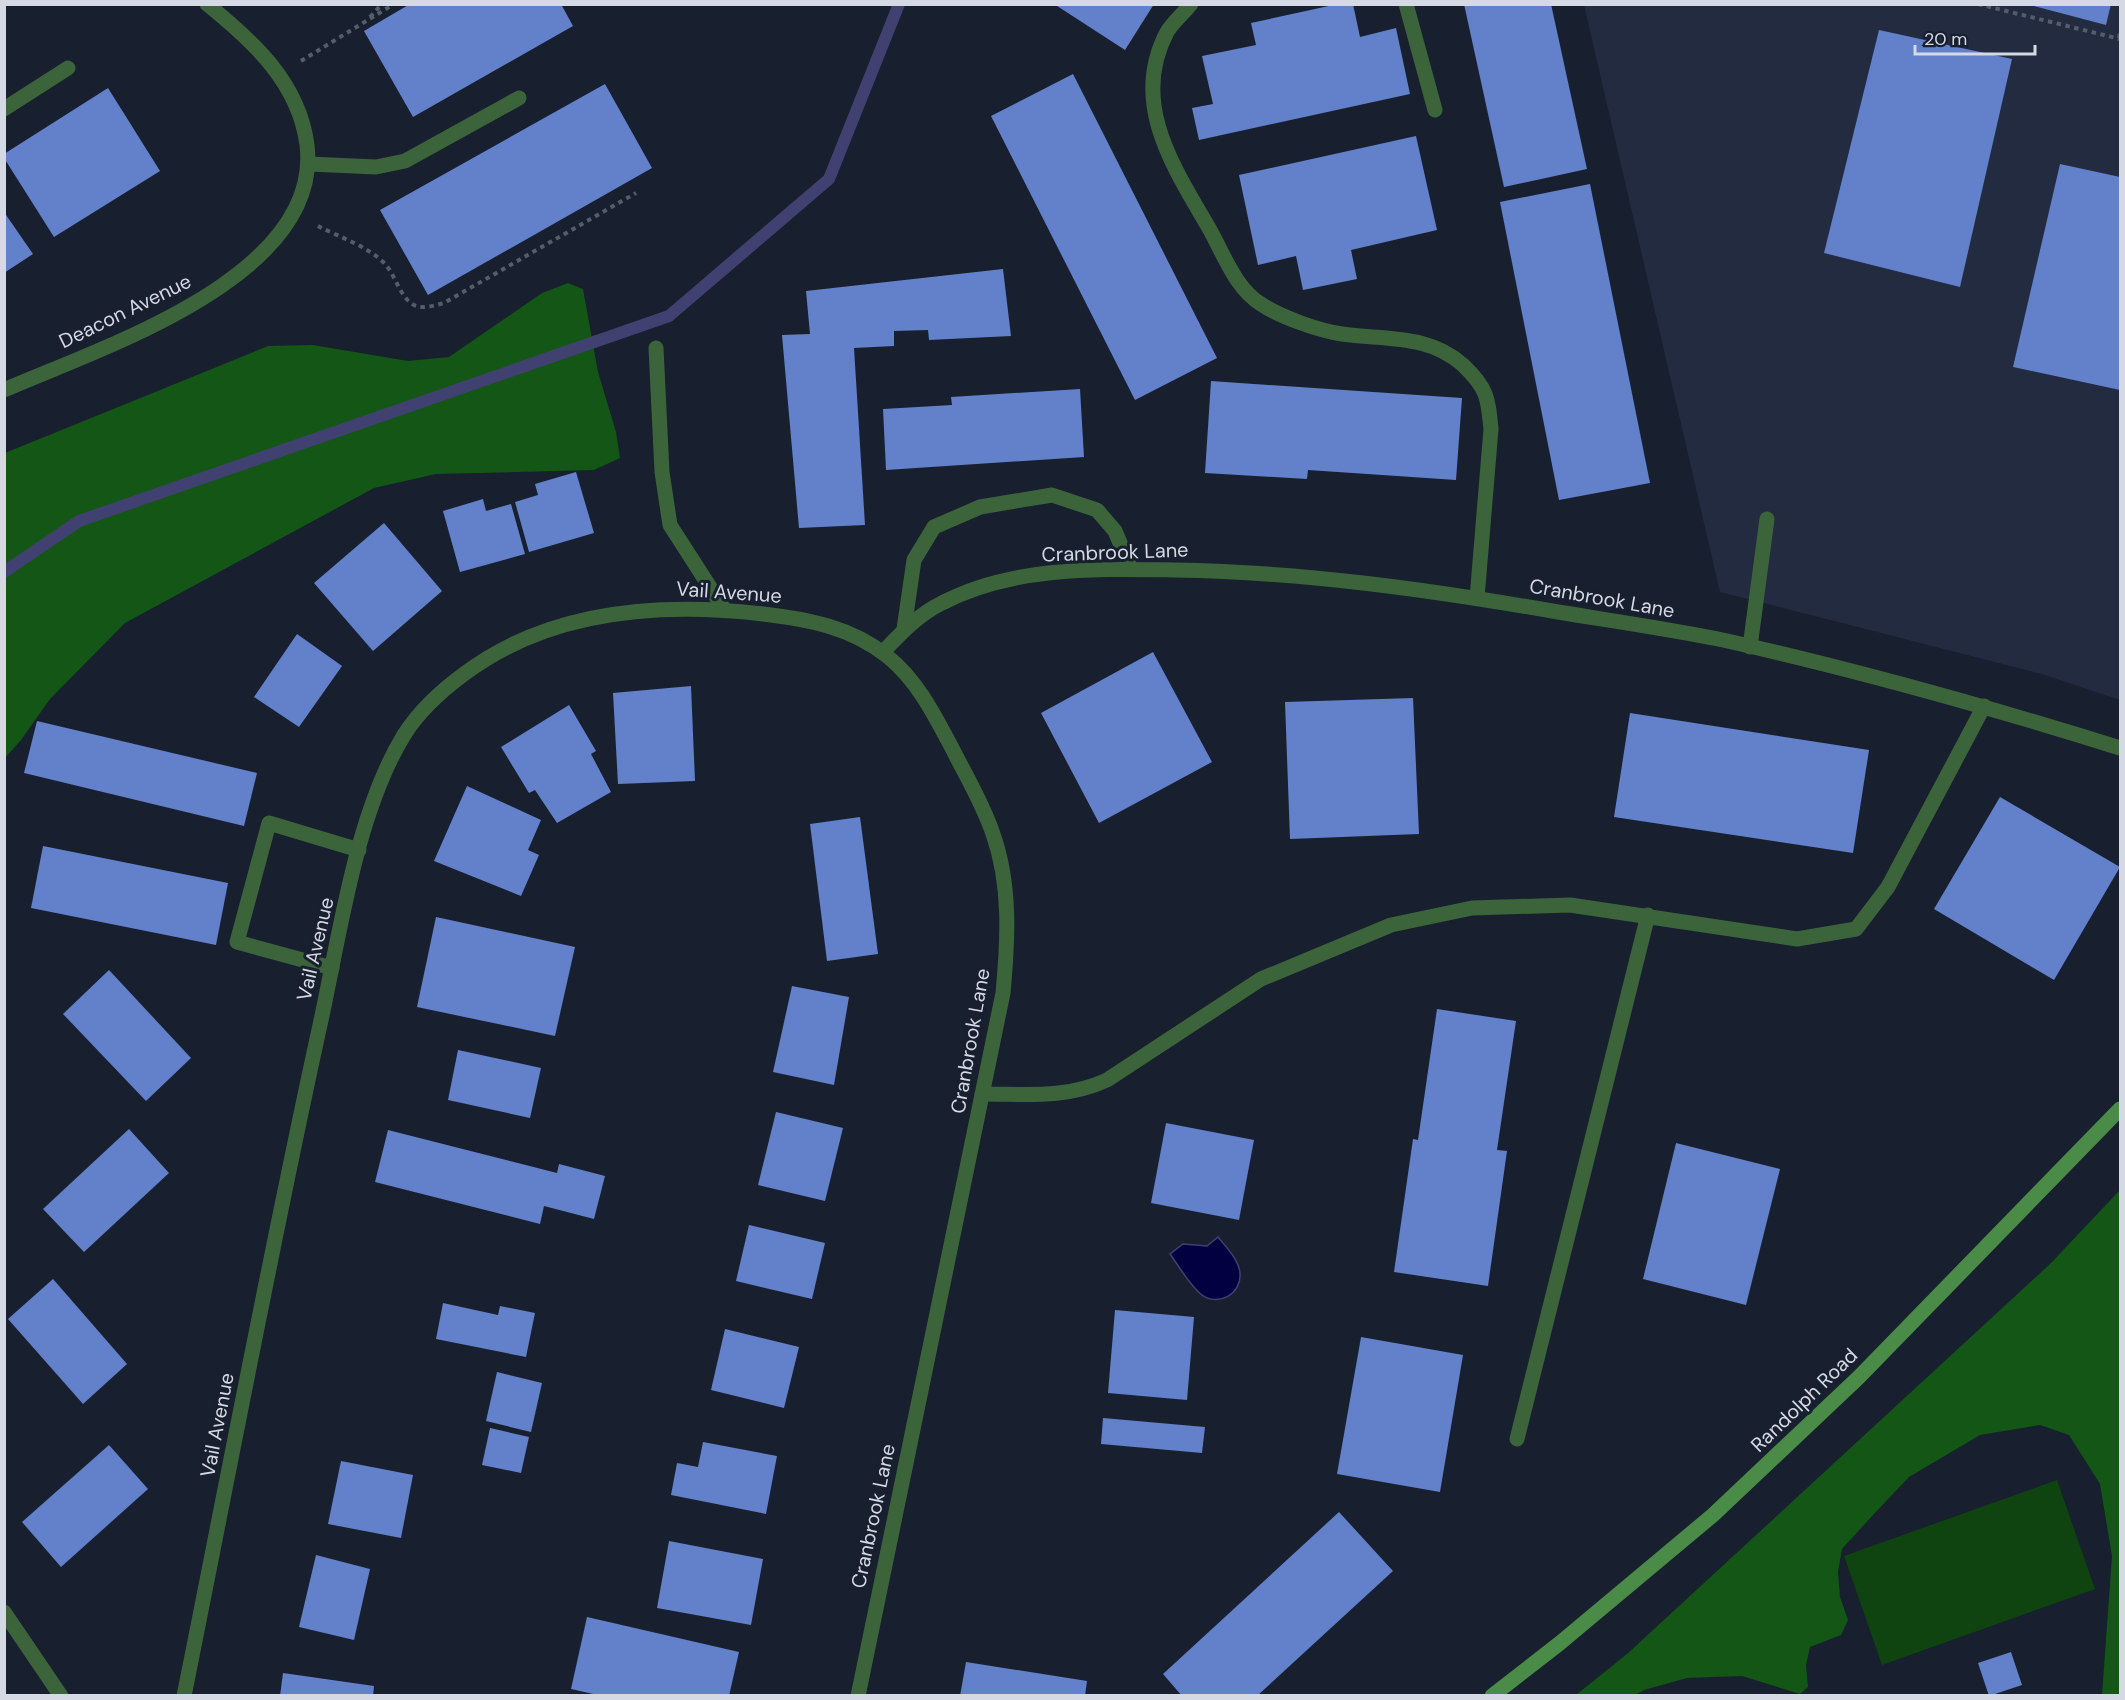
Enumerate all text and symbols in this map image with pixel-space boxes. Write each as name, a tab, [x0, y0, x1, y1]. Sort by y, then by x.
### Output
scale bar	[1915, 18, 2035, 56]
text: 20 m	[1924, 27, 1967, 51]
street label: Deacon Avenue	[55, 268, 195, 354]
street label: Cranbrook Lane	[1041, 536, 1189, 568]
street label: Cranbrook Lane	[1527, 572, 1677, 624]
street label: Vail Avenue	[675, 575, 783, 609]
street label: Vail Avenue	[290, 895, 340, 1003]
street label: Cranbrook Lane	[944, 966, 996, 1116]
street label: Randolph Road	[1745, 1342, 1863, 1458]
street label: Vail Avenue	[194, 1371, 240, 1479]
street label: Cranbrook Lane	[845, 1441, 901, 1591]

